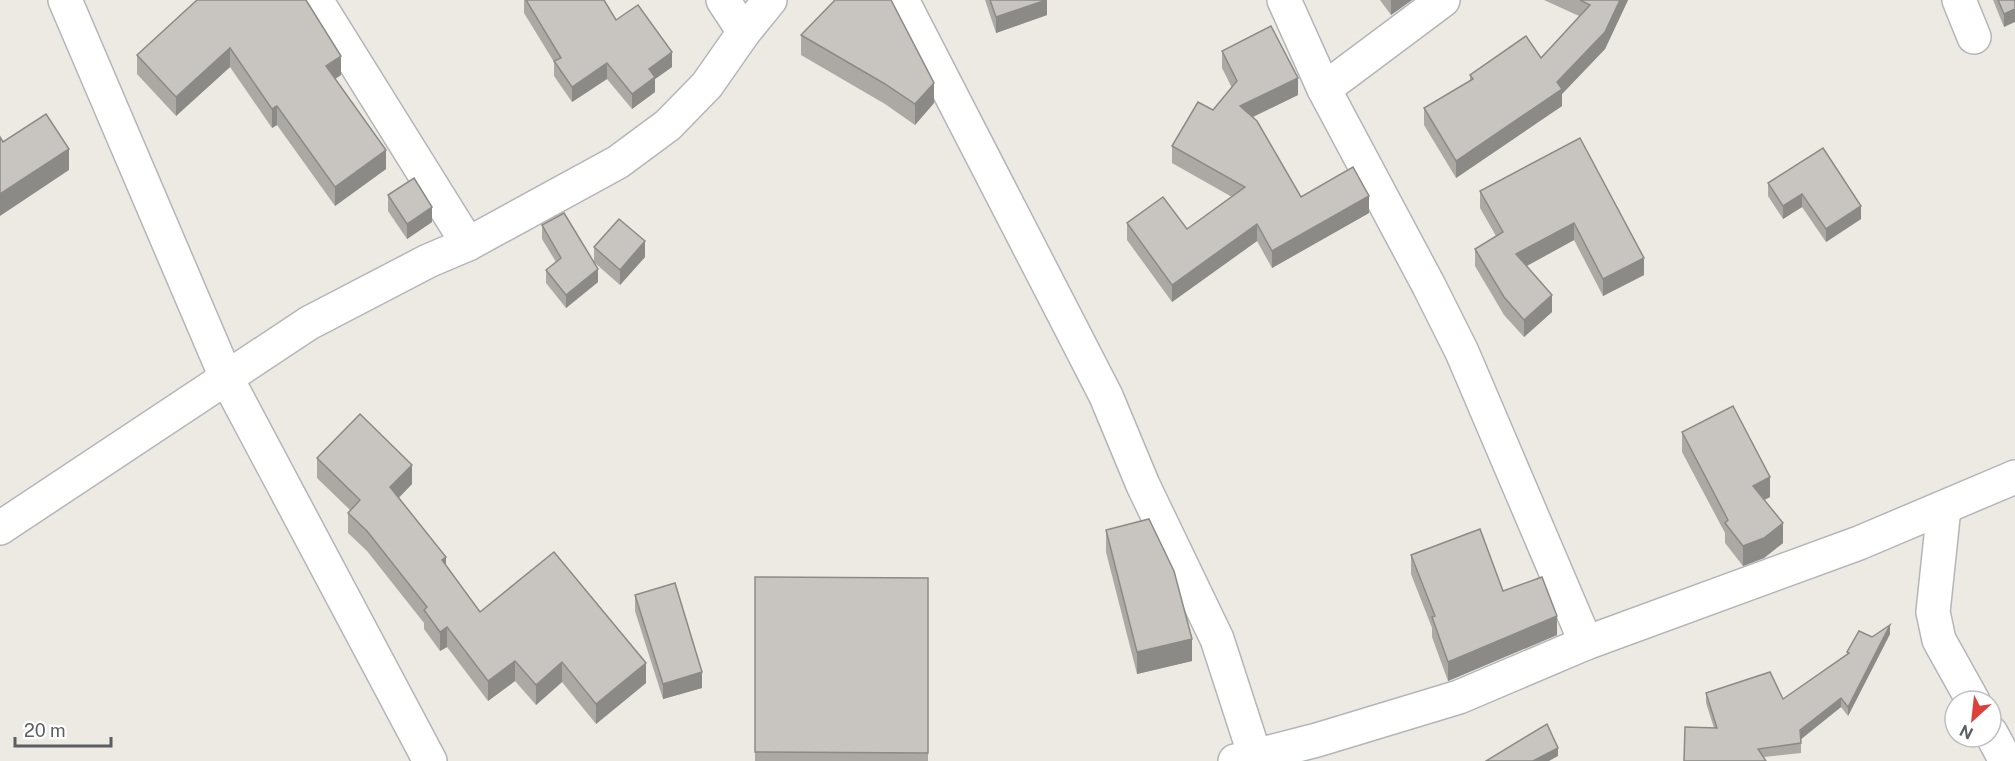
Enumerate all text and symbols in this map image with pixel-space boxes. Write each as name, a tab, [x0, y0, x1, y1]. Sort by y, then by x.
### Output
north arrow	[1943, 689, 2003, 749]
scale bar	[15, 710, 111, 748]
text: 20 m	[24, 720, 66, 741]
text: N	[1957, 721, 1976, 743]

